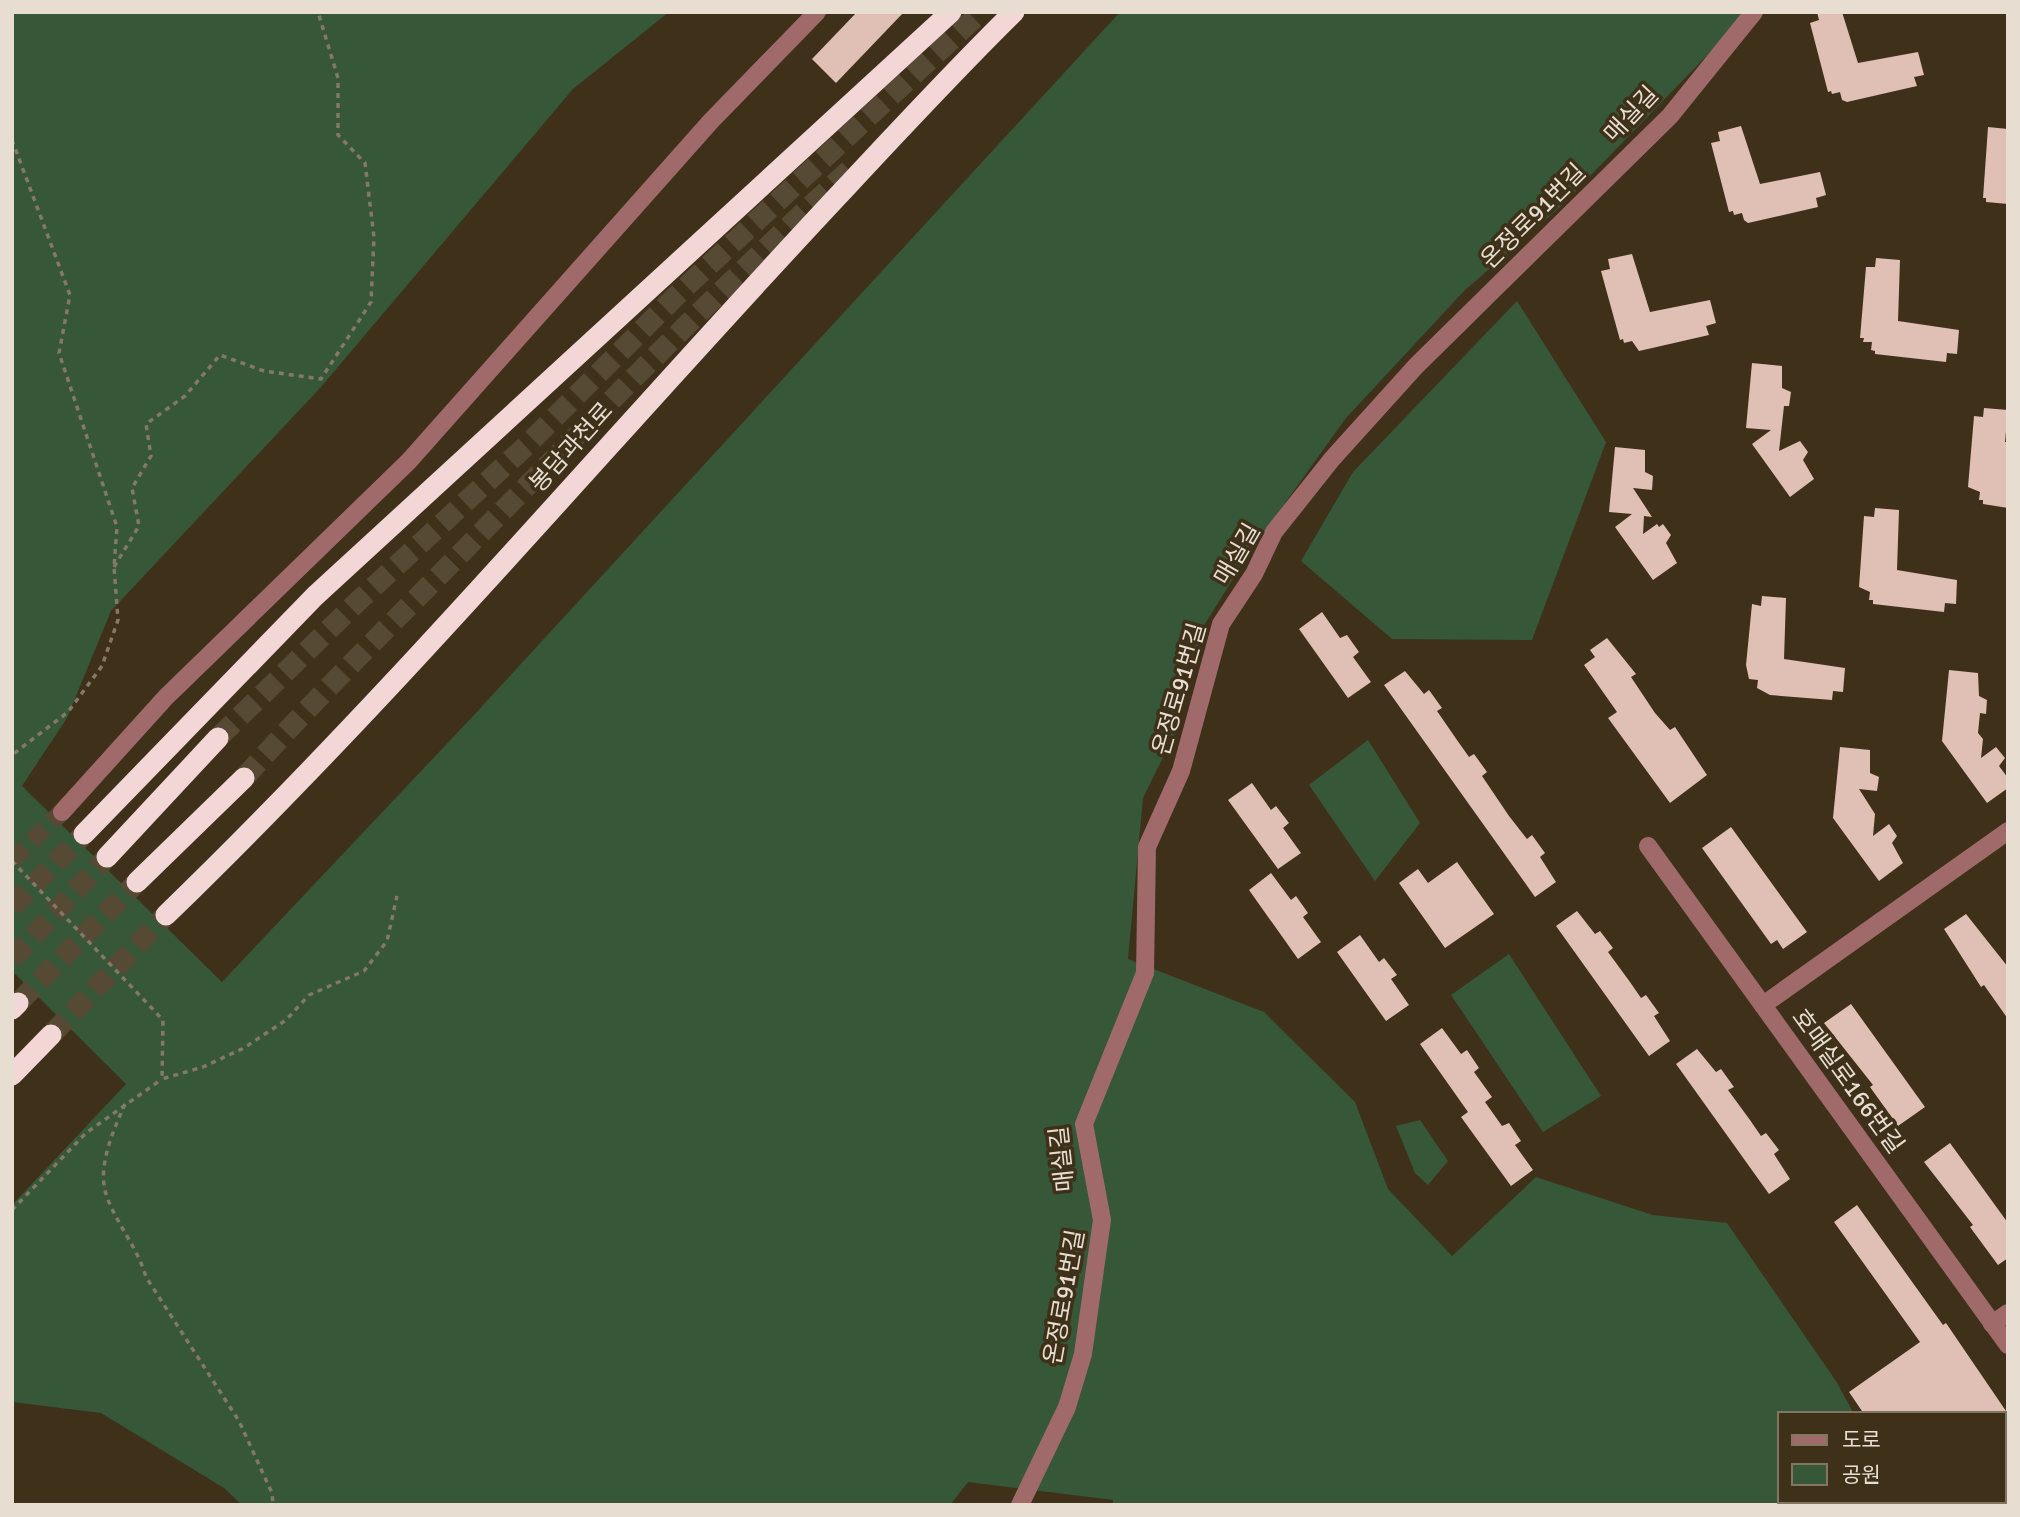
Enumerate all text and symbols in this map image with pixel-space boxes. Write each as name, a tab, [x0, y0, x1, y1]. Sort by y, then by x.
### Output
street label: 매실길	[1597, 80, 1665, 148]
street label: 온정로91번길	[1474, 157, 1592, 275]
street label: 봉담과천로	[523, 396, 619, 498]
street label: 매실길	[1207, 518, 1267, 590]
street label: 온정로91번길	[1146, 619, 1212, 759]
street label: 호매실로166번길	[1785, 1003, 1911, 1159]
street label: 매실길	[1044, 1124, 1080, 1194]
street label: 온정로91번길	[1037, 1227, 1091, 1367]
legend	[1778, 1412, 2006, 1503]
text: 도로	[1842, 1427, 1881, 1453]
text: 공원	[1842, 1462, 1881, 1488]

